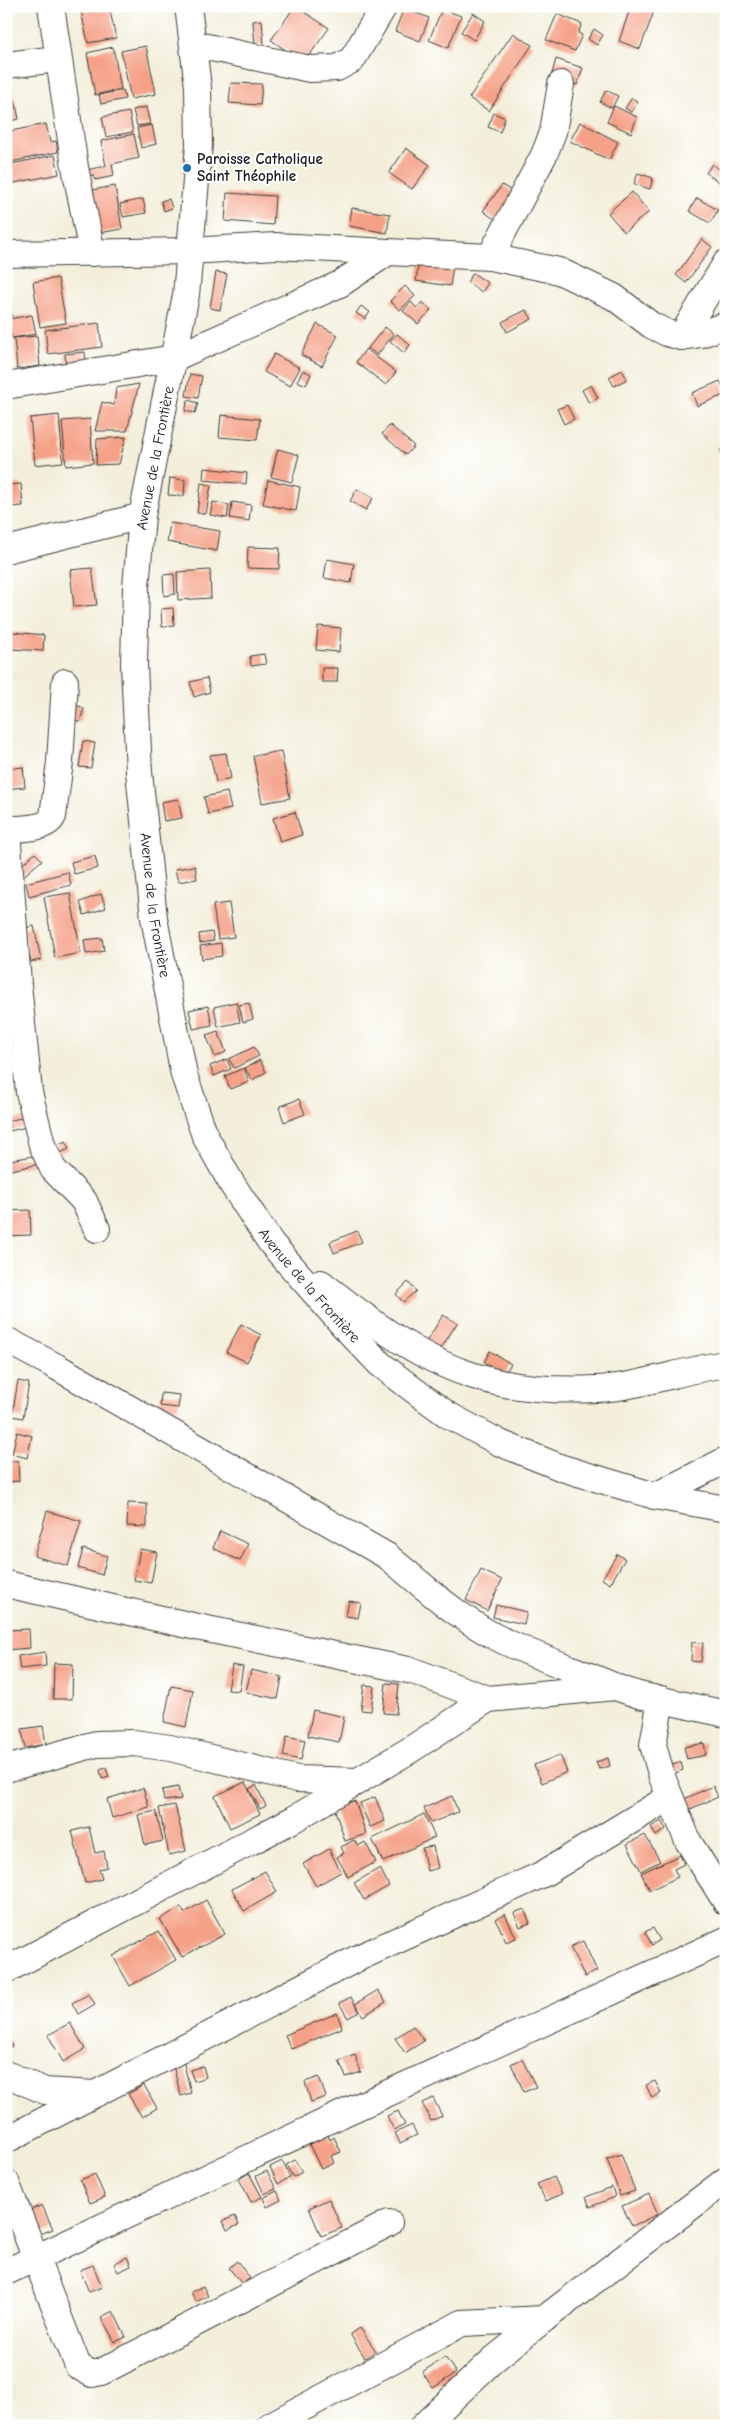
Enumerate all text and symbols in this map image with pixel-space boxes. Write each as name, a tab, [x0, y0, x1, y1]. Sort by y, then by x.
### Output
place label: Paroisse Catholique Saint Théophile	[197, 150, 323, 185]
marker: Paroisse Catholique Saint Théophile	[181, 162, 193, 174]
street label: Avenue de la Frontière	[132, 384, 178, 531]
street label: Avenue de la Frontière	[136, 832, 174, 980]
street label: Avenue de la Frontière	[255, 1225, 364, 1347]

